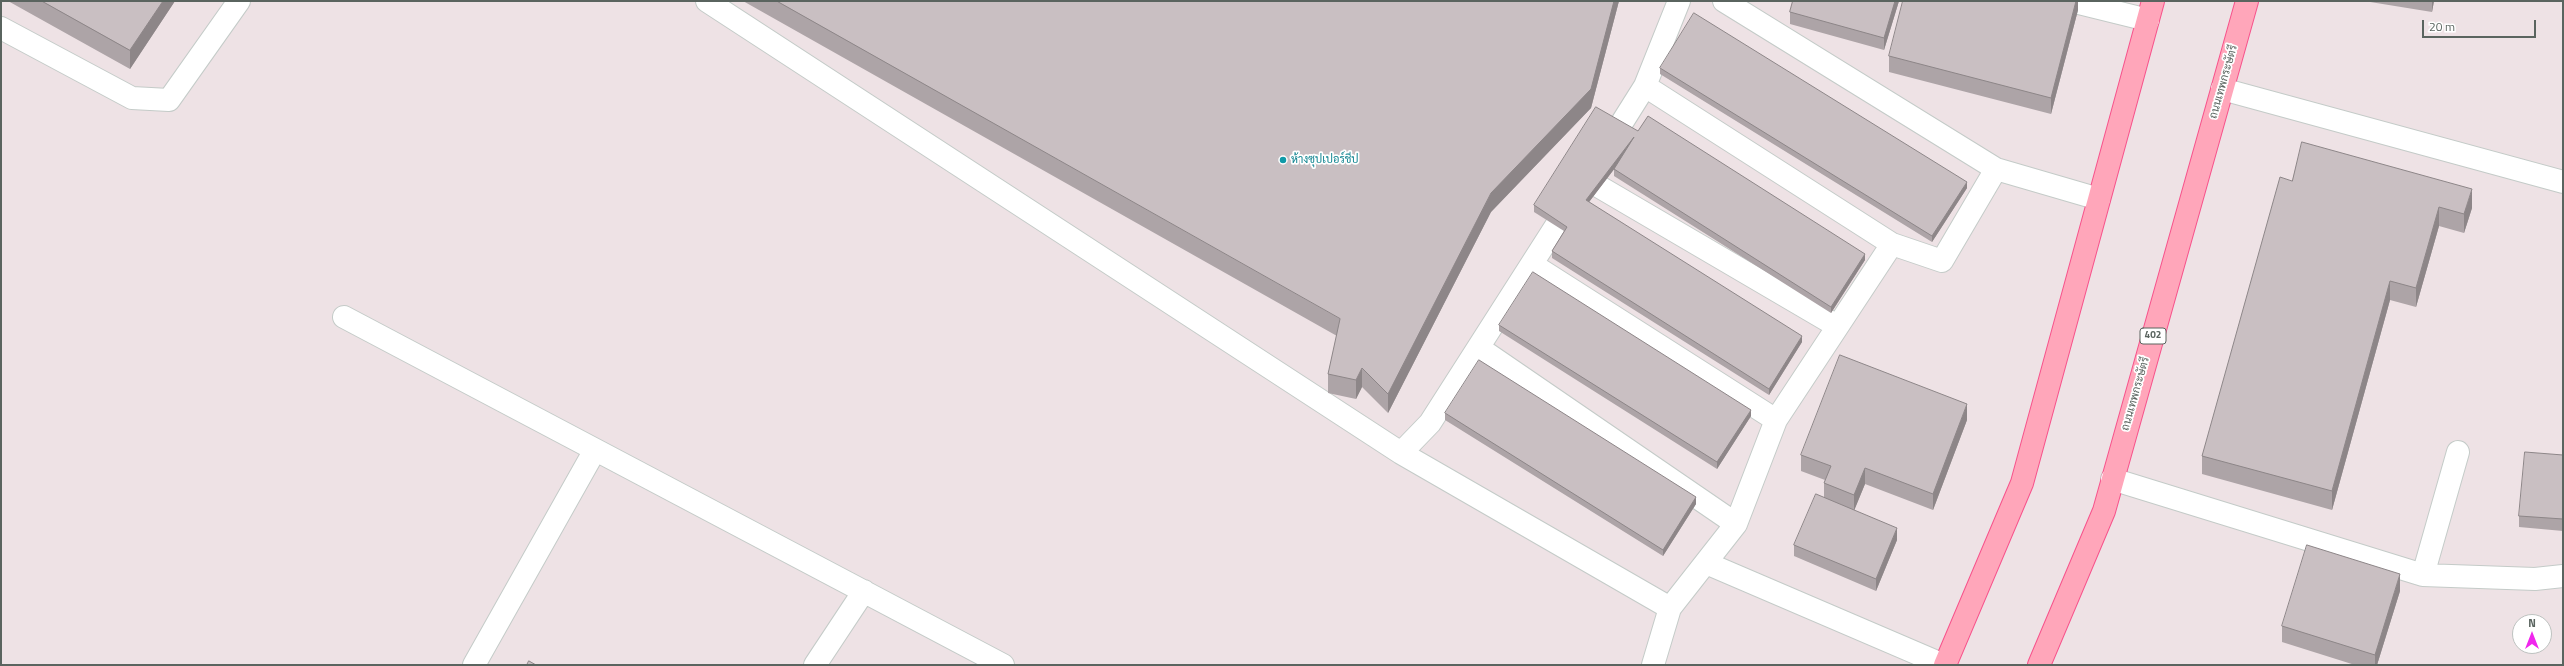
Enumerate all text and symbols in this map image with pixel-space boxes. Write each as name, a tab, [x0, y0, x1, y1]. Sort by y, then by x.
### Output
scale bar	[2424, 12, 2538, 38]
text: 20 m	[2429, 17, 2455, 36]
street label: ถนนเทพกระษัตรี	[2207, 44, 2241, 120]
place label: ห้างซุปเปอร์ชีป	[1291, 153, 1359, 167]
marker: ห้างซุปเปอร์ชีป	[1278, 155, 1288, 165]
road number: 402	[2140, 328, 2166, 344]
street label: ถนนเทพกระษัตรี	[2119, 356, 2153, 432]
north arrow	[2512, 614, 2552, 654]
text: N	[2528, 615, 2536, 631]

